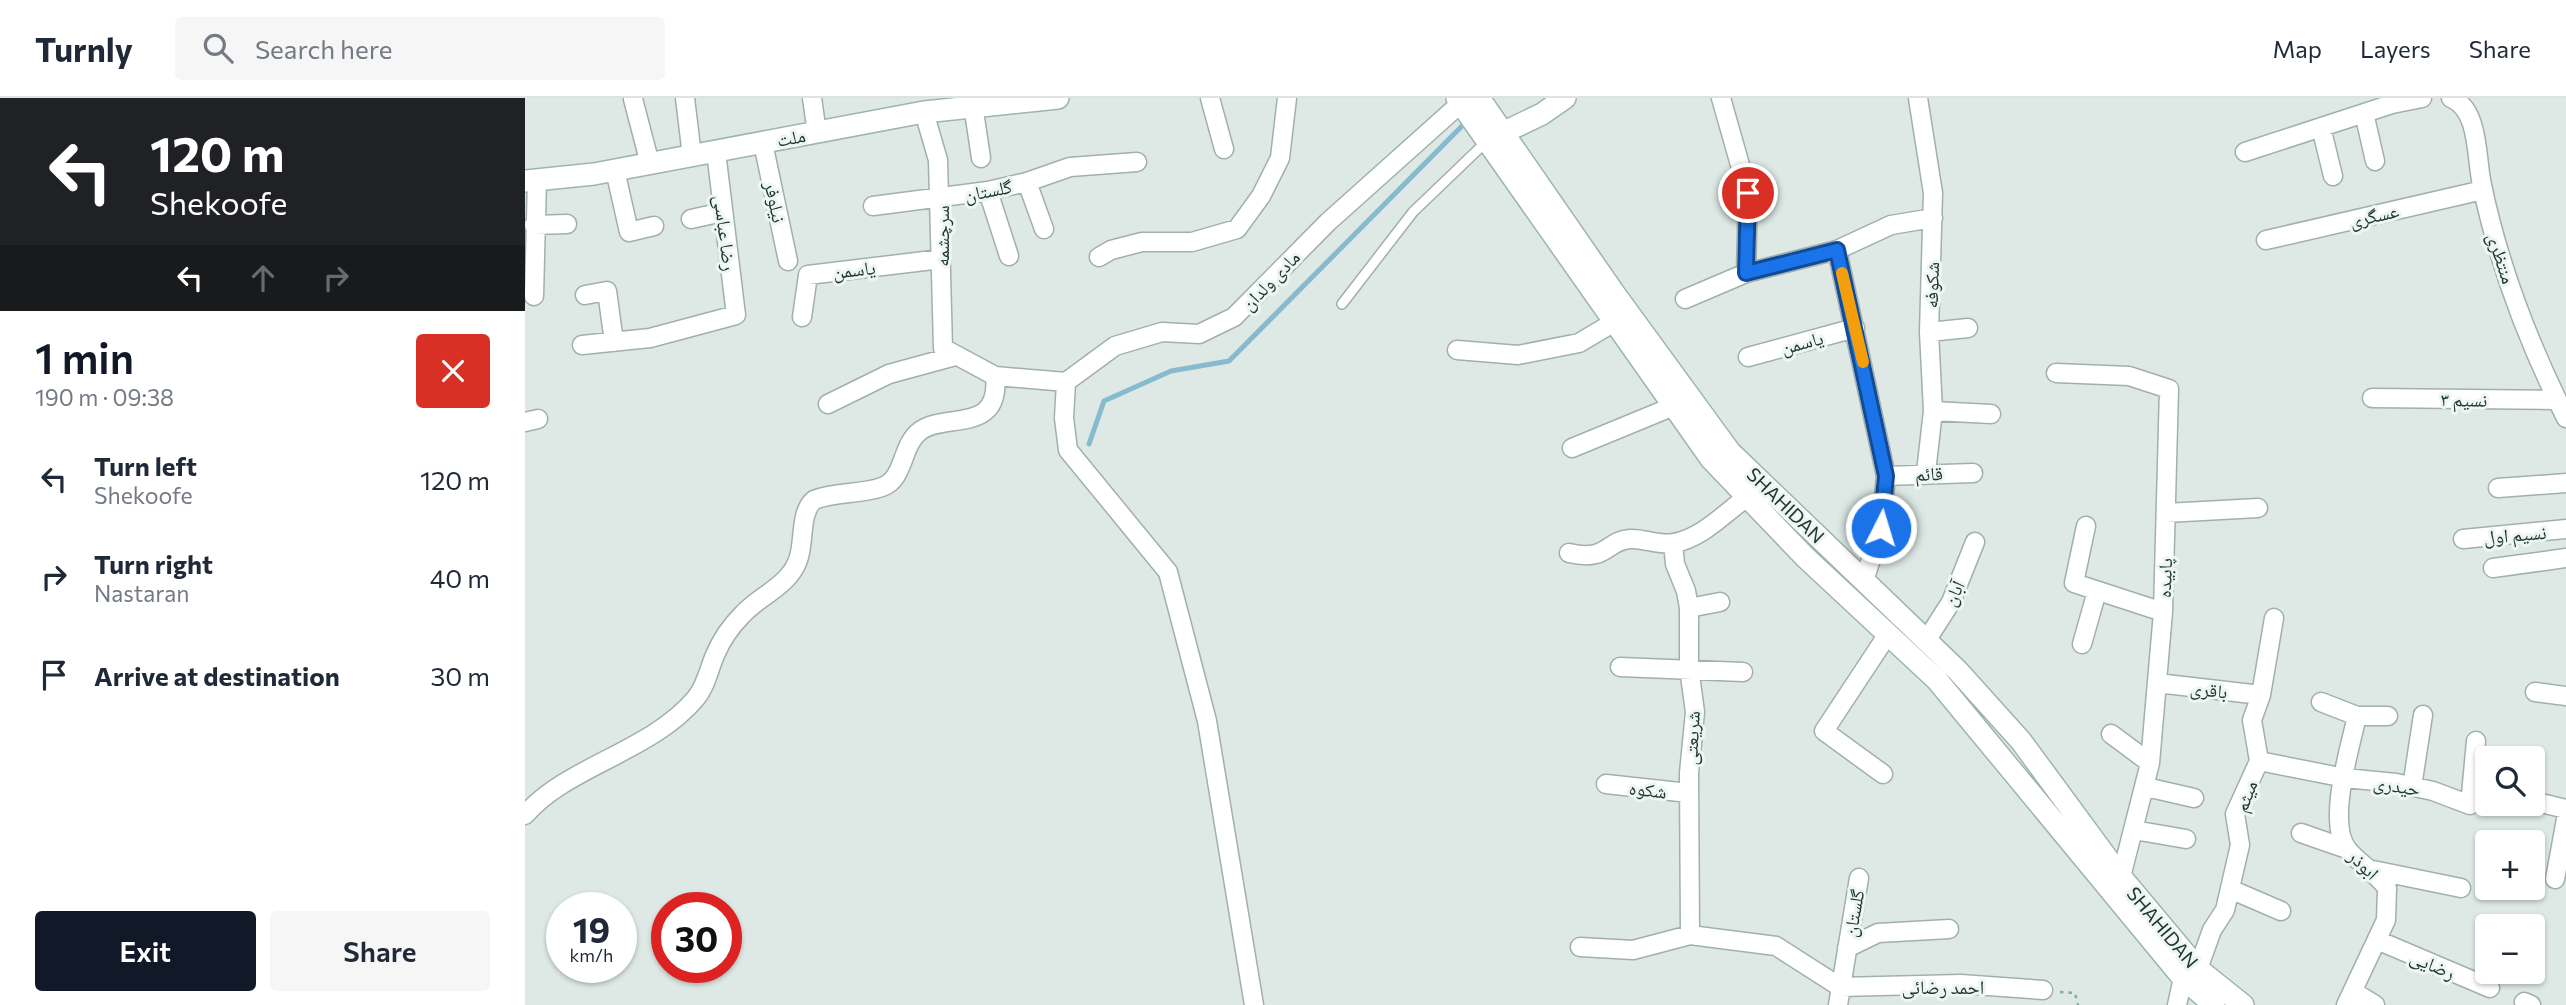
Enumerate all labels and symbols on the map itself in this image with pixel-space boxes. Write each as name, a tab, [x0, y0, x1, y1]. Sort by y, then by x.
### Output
street label: ملت	[775, 123, 807, 151]
pin	[1718, 163, 1778, 223]
street label: گلستان	[962, 174, 1014, 207]
street label: نیلوفر	[759, 178, 792, 225]
street label: رضا عباسی	[709, 194, 742, 272]
street label: عسگری	[2347, 198, 2402, 233]
street label: سرچشمه	[930, 205, 954, 267]
street label: منتظری	[2482, 230, 2521, 287]
street label: مادی ولدان	[1236, 245, 1305, 315]
street label: یاسمن	[831, 255, 877, 284]
street label: شکوفه	[1919, 261, 1944, 309]
street label: یاسمن	[1778, 325, 1826, 360]
street label: نسیم ۳	[2440, 387, 2488, 413]
street label: قائم	[1915, 461, 1944, 487]
street label: SHAHIDAN	[1742, 462, 1830, 548]
position arrow	[1844, 491, 1918, 565]
street label: نسیم اول	[2483, 520, 2548, 550]
street label: پابیده	[2152, 558, 2177, 599]
street label: آبان	[1937, 575, 1970, 610]
street label: باقری	[2189, 675, 2229, 704]
street label: شریعتی	[1678, 710, 1705, 766]
street label: حیدری	[2372, 770, 2422, 801]
street label: شکوه	[1628, 775, 1668, 804]
street label: میثم	[2228, 777, 2263, 816]
street label: ابوذر	[2342, 843, 2384, 885]
street label: SHAHIDAN	[2122, 882, 2204, 972]
street label: گلستان	[1838, 887, 1869, 939]
speed limit sign: 30	[651, 892, 742, 983]
street label: رضایی	[2407, 944, 2459, 985]
street label: احمد رضائی	[1902, 975, 1984, 999]

